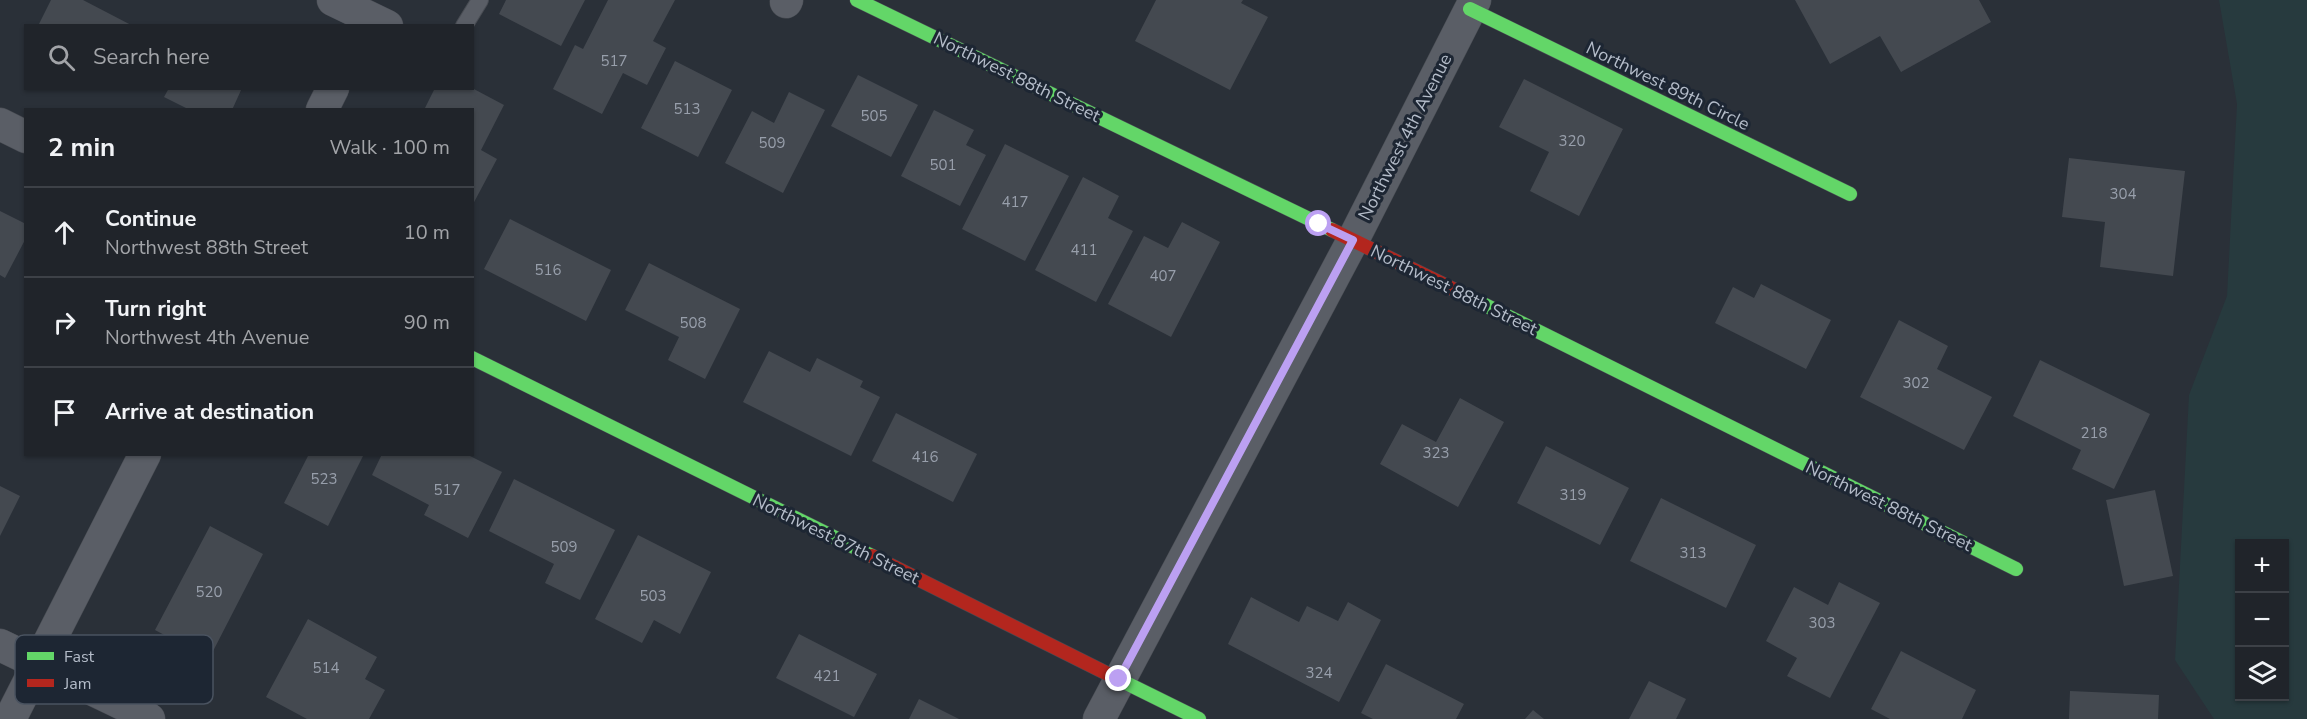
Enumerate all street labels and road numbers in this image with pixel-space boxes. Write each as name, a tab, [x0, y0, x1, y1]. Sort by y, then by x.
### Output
street label: Northwest 88th Street	[930, 26, 1105, 128]
street label: Northwest 89th Circle	[1582, 36, 1754, 136]
street label: Northwest 4th Avenue	[1353, 50, 1457, 224]
street label: Northwest 88th Street	[1367, 239, 1542, 341]
street label: Northwest 88th Street	[1802, 455, 1977, 557]
street label: Northwest 87th Street	[749, 488, 924, 590]

